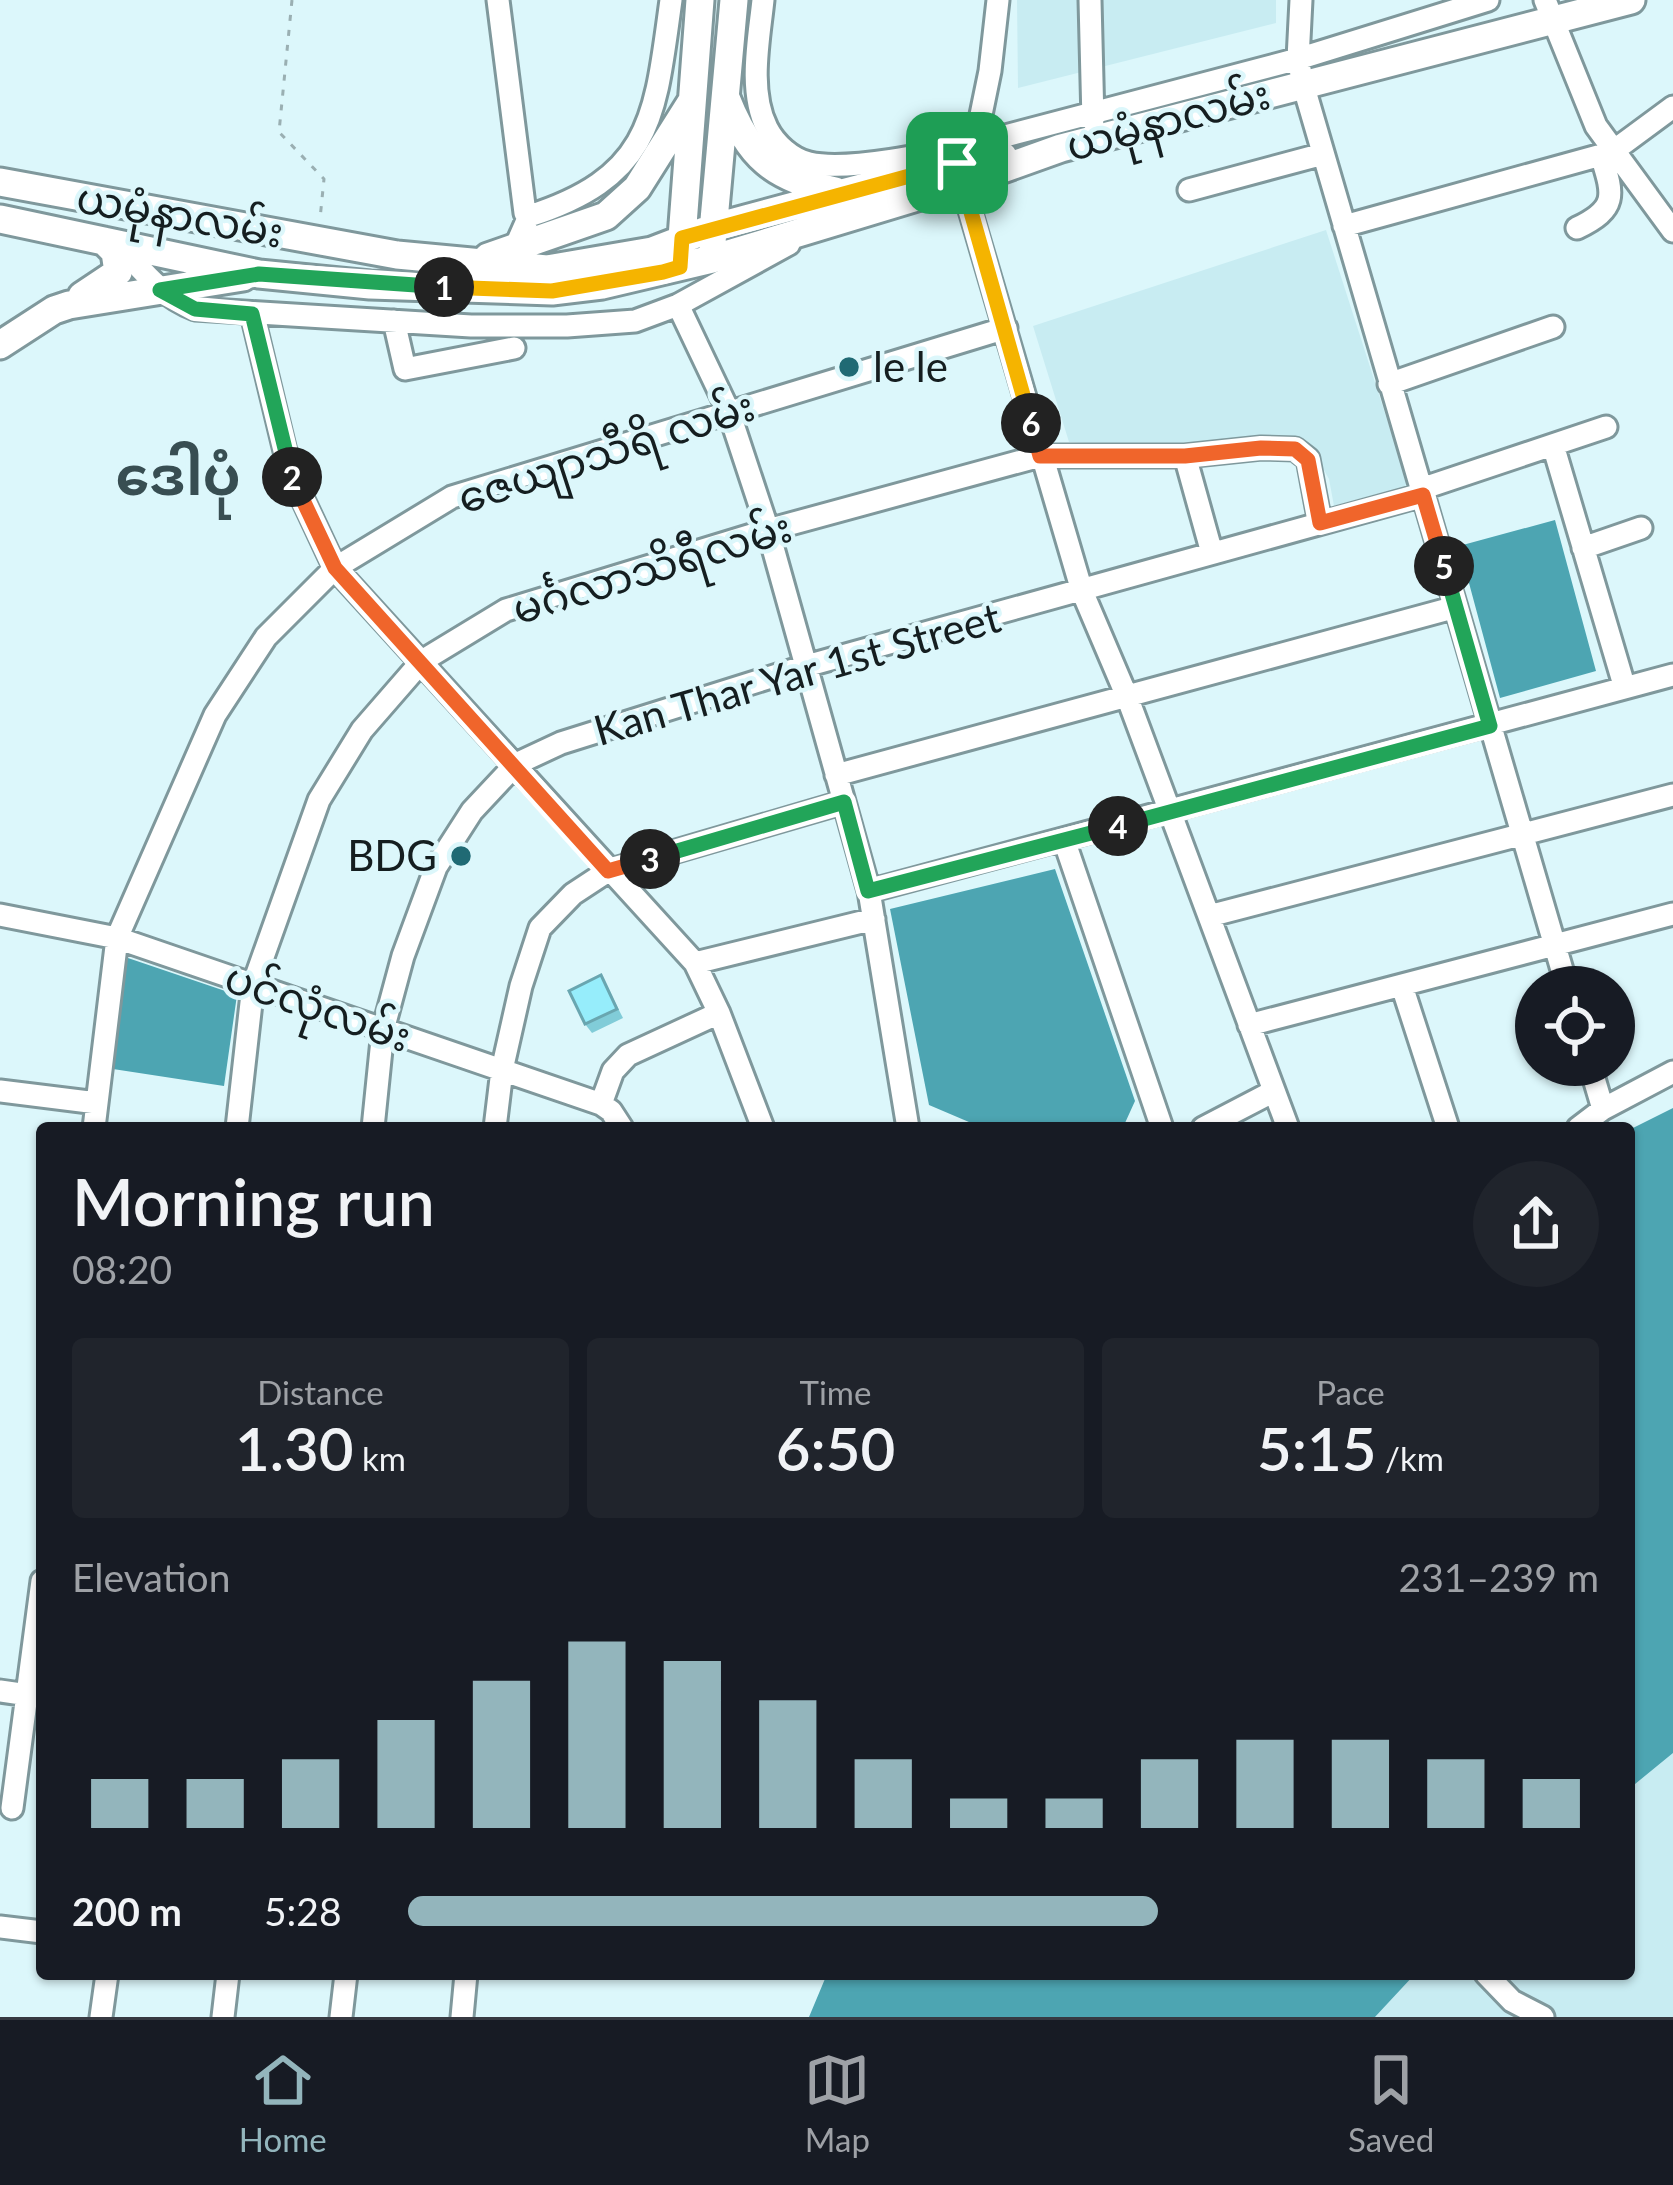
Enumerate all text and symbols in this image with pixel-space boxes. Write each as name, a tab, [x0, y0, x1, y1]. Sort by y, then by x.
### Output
street label: ယမုံနာလမ်း	[1060, 67, 1278, 181]
pin	[906, 112, 1008, 214]
icon: arrive	[924, 130, 990, 196]
street label: ယမုံနာလမ်း	[71, 170, 288, 268]
pin: 1	[414, 257, 474, 317]
text: 1	[434, 267, 454, 307]
place label: le le	[873, 341, 948, 391]
marker: le le	[836, 354, 862, 380]
street label: ဇေယျာသီရိ လမ်း	[451, 379, 764, 533]
pin: 6	[1001, 393, 1061, 453]
text: 6	[1021, 403, 1041, 443]
district label: ဒေါပုံ	[116, 441, 240, 520]
pin: 2	[262, 447, 322, 507]
text: 2	[282, 457, 302, 497]
street label: မင်္ဂလာသိရီလမ်း	[506, 500, 801, 644]
pin: 5	[1414, 536, 1474, 596]
text: 5	[1434, 546, 1454, 586]
street label: Kan Thar Yar 1st Street	[588, 591, 1006, 755]
pin: 4	[1088, 796, 1148, 856]
text: 4	[1108, 806, 1128, 846]
pin: 3	[620, 829, 680, 889]
place label: BDG	[347, 830, 437, 880]
text: 3	[640, 839, 660, 879]
marker: BDG	[448, 843, 474, 869]
street label: ပင်လုံလမ်း	[215, 950, 418, 1072]
map controls	[1515, 966, 1635, 1086]
button: locate	[1515, 966, 1635, 1086]
text: Morning run	[72, 1161, 435, 1240]
button: share	[1473, 1161, 1599, 1287]
text: 08:20	[72, 1246, 172, 1292]
text: Distance	[257, 1372, 384, 1412]
text: Time	[800, 1372, 871, 1412]
text: Pace	[1316, 1372, 1385, 1412]
text: 1.30	[235, 1412, 354, 1484]
text: 6:50	[776, 1412, 895, 1484]
text: 5:15	[1257, 1412, 1377, 1484]
text: km	[354, 1438, 406, 1478]
text: /km	[1377, 1438, 1444, 1478]
text: Elevation	[72, 1554, 230, 1600]
text: 231–239 m	[1399, 1554, 1599, 1600]
text: 200 m	[72, 1888, 182, 1934]
text: 5:28	[264, 1888, 342, 1934]
tab: Home	[239, 2047, 327, 2159]
tab: Map	[804, 2047, 870, 2159]
tab: Saved	[1348, 2047, 1434, 2159]

